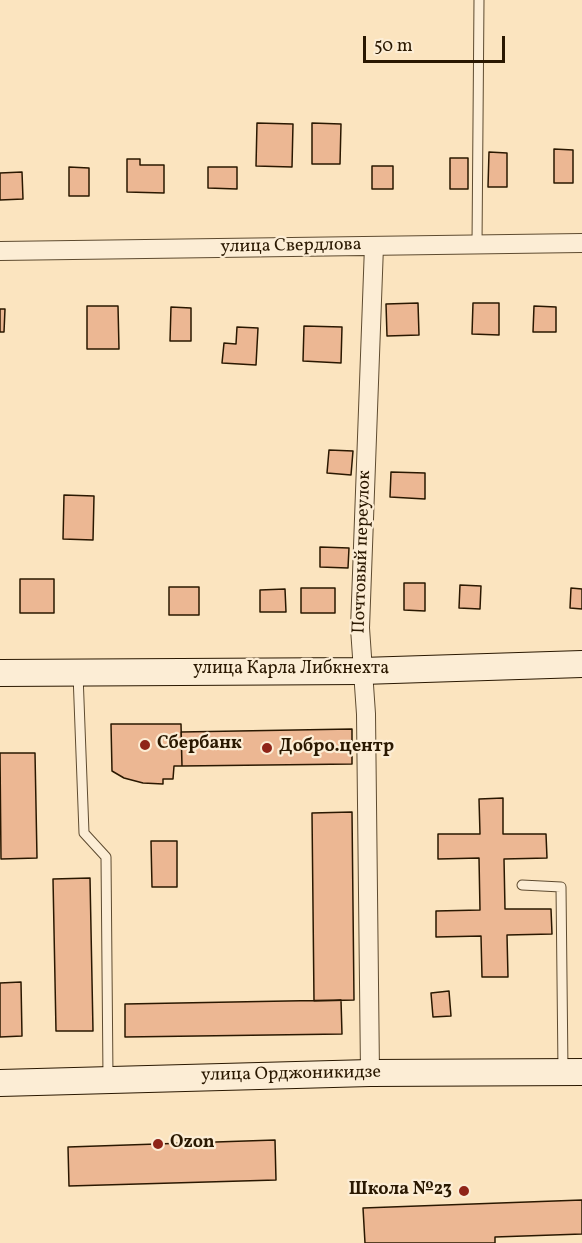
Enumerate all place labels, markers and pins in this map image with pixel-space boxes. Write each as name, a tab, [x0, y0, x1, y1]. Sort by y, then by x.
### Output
place label: Сбербанк	[157, 734, 242, 756]
place label: Добро.центр	[279, 737, 394, 759]
marker: Сбербанк	[138, 738, 152, 752]
marker: Добро.центр	[260, 741, 274, 755]
place label: Ozon	[170, 1133, 215, 1155]
marker: Ozon	[151, 1137, 165, 1151]
place label: Школа №23	[349, 1180, 452, 1202]
marker: Школа №23	[457, 1184, 471, 1198]

